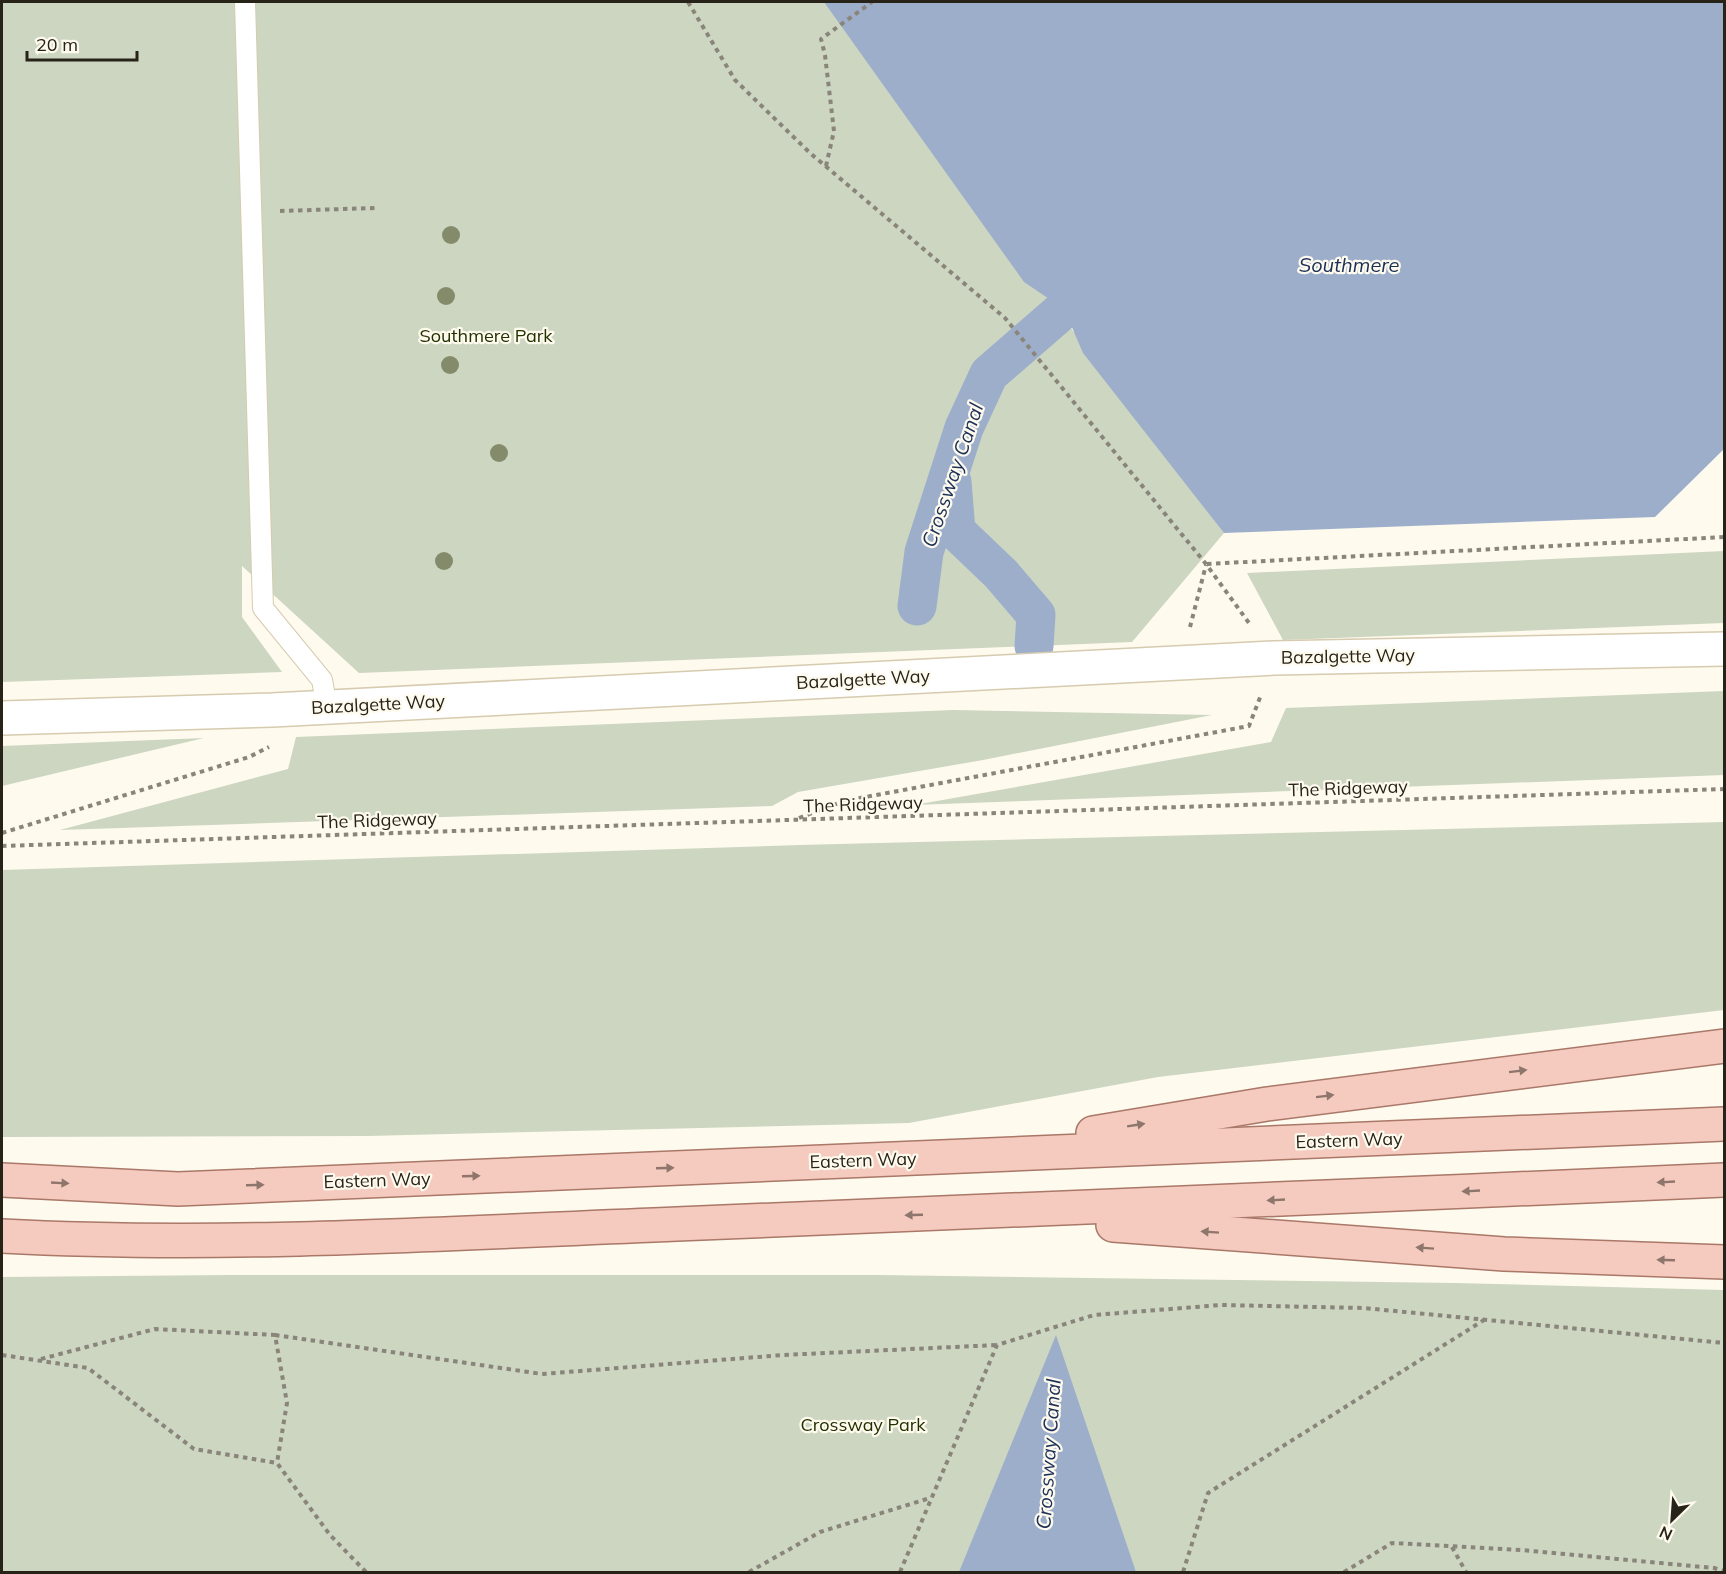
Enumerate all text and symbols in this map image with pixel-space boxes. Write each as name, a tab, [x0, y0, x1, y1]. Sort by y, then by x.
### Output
scale bar	[27, 24, 136, 62]
text: 20 m	[36, 33, 78, 56]
water label: Southmere	[1299, 252, 1399, 277]
park label: Southmere Park	[419, 324, 553, 347]
water label: Crossway Canal	[916, 399, 988, 550]
street label: Bazalgette Way	[1281, 643, 1416, 669]
street label: Bazalgette Way	[795, 664, 931, 694]
street label: Bazalgette Way	[310, 689, 446, 719]
street label: The Ridgeway	[1288, 774, 1409, 802]
street label: The Ridgeway	[803, 790, 924, 818]
street label: The Ridgeway	[317, 806, 438, 834]
one-way arrow	[1509, 1067, 1528, 1076]
one-way arrow	[1315, 1092, 1334, 1101]
one-way arrow	[1127, 1121, 1146, 1130]
street label: Eastern Way	[1295, 1127, 1403, 1153]
street label: Eastern Way	[809, 1147, 917, 1173]
one-way arrow	[656, 1163, 675, 1172]
street label: Eastern Way	[323, 1167, 431, 1193]
one-way arrow	[461, 1172, 480, 1181]
one-way arrow	[50, 1178, 69, 1187]
one-way arrow	[1657, 1178, 1676, 1187]
one-way arrow	[245, 1181, 264, 1190]
one-way arrow	[1462, 1186, 1481, 1195]
one-way arrow	[1267, 1195, 1286, 1204]
one-way arrow	[904, 1211, 923, 1220]
one-way arrow	[1200, 1227, 1219, 1237]
one-way arrow	[1415, 1243, 1434, 1252]
one-way arrow	[1657, 1255, 1676, 1264]
water label: Crossway Canal	[1030, 1378, 1066, 1530]
park label: Crossway Park	[800, 1413, 926, 1436]
north arrow	[1642, 1490, 1702, 1550]
text: N	[1656, 1522, 1675, 1545]

